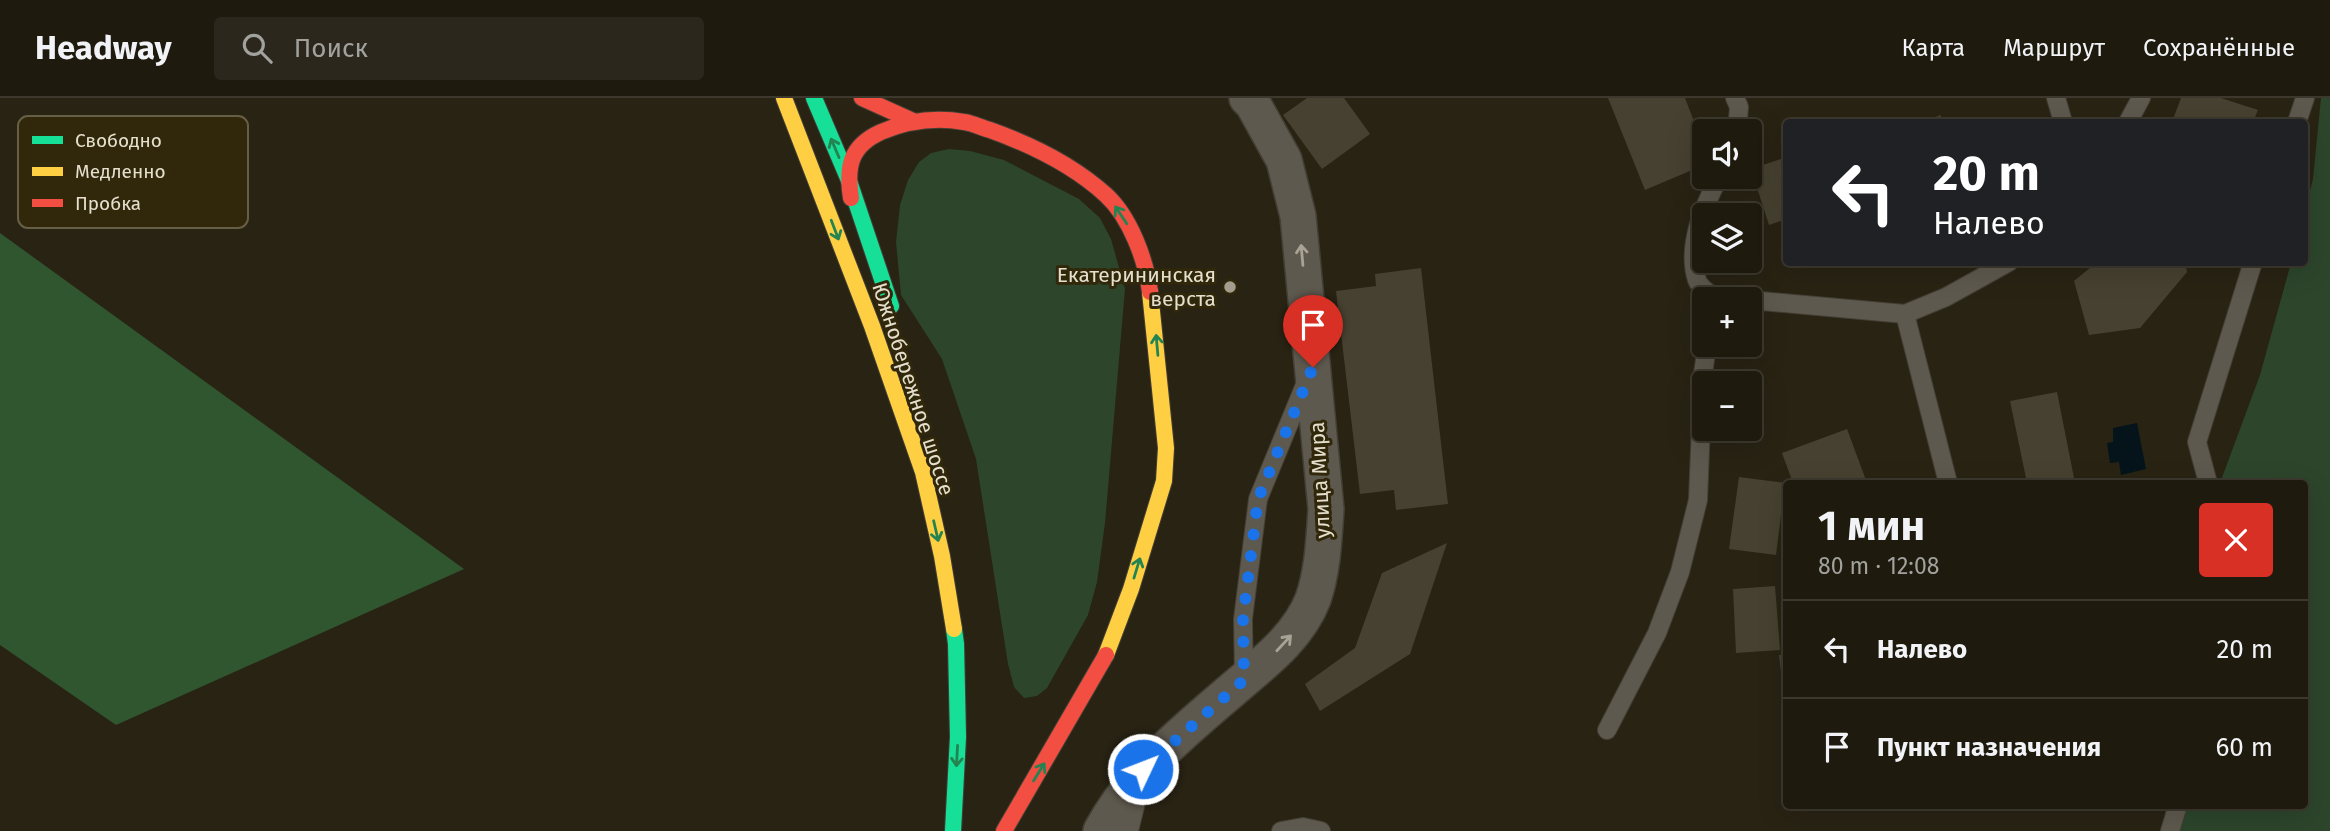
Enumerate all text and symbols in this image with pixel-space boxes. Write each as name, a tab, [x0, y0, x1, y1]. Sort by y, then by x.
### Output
search box	[214, 17, 704, 80]
text: Headway	[35, 28, 172, 68]
icon: search	[238, 29, 276, 67]
text: Поиск	[294, 33, 368, 64]
text: Карта	[1902, 34, 1965, 62]
text: Маршрут	[2003, 34, 2105, 62]
text: Сохранённые	[2143, 34, 2295, 62]
legend	[18, 116, 248, 228]
map controls	[1692, 119, 1762, 441]
button: sound	[1692, 119, 1762, 189]
text: Свободно	[75, 129, 162, 152]
one-way arrow	[827, 138, 840, 159]
text: 20 m	[1933, 144, 2040, 203]
icon: left	[1818, 147, 1909, 238]
text: Медленно	[75, 160, 166, 183]
text: Пробка	[75, 192, 141, 215]
button: layers	[1692, 203, 1762, 273]
text: Налево	[1933, 204, 2045, 242]
one-way arrow	[1114, 206, 1128, 225]
one-way arrow	[830, 219, 843, 241]
one-way arrow	[1295, 244, 1308, 267]
place label: Екатерининская верста	[1057, 262, 1216, 312]
street label: Южнобережное шоссе	[866, 279, 960, 499]
marker: Екатерининская верста	[1222, 279, 1238, 295]
button: +	[1692, 287, 1762, 357]
pin	[1283, 295, 1343, 367]
icon: arrive	[1294, 306, 1332, 344]
one-way arrow	[1150, 335, 1163, 357]
button: −	[1692, 371, 1762, 441]
street label: улица Мира	[1304, 421, 1336, 539]
text: 1 мин	[1818, 501, 1925, 551]
button: close	[2199, 503, 2273, 577]
one-way arrow	[930, 519, 944, 542]
text: 80 m · 12:08	[1818, 552, 1939, 580]
one-way arrow	[1132, 558, 1145, 580]
icon: left	[1818, 630, 1856, 668]
one-way arrow	[1276, 634, 1292, 652]
text: Налево	[1877, 634, 1967, 665]
text: 20 m	[2216, 634, 2273, 665]
icon: arrive	[1818, 728, 1856, 766]
position arrow	[1106, 732, 1180, 806]
text: Пункт назначения	[1877, 732, 2101, 763]
text: 60 m	[2215, 732, 2273, 763]
one-way arrow	[951, 745, 964, 768]
one-way arrow	[1032, 763, 1046, 783]

